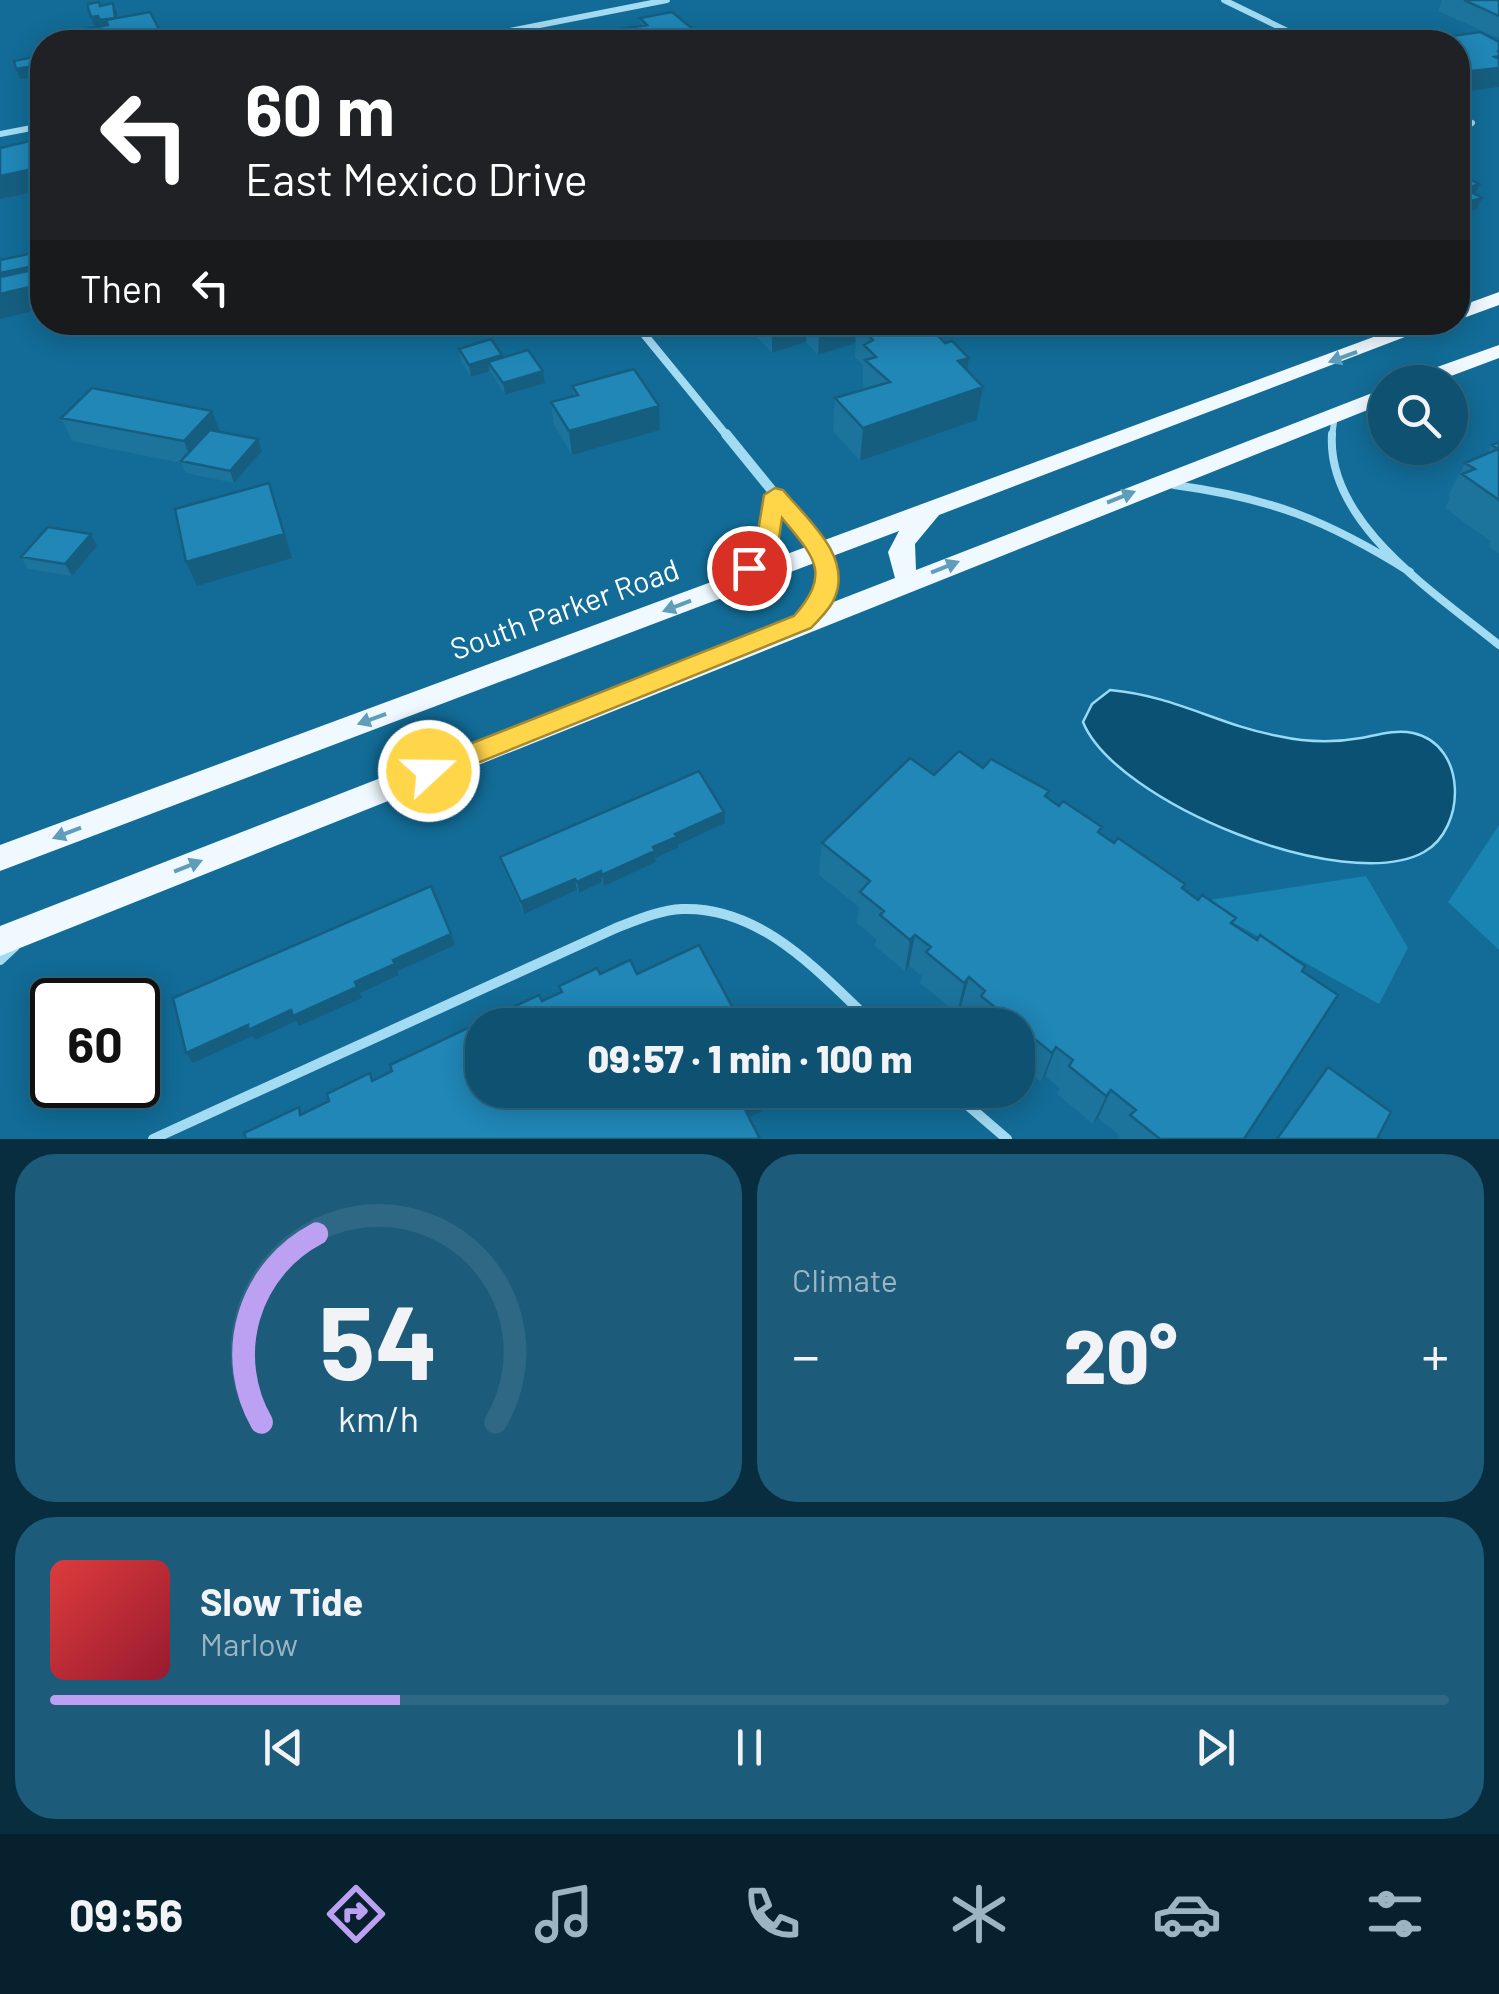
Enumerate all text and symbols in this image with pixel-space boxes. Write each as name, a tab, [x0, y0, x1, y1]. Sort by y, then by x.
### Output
text: 60 m	[245, 66, 395, 150]
icon: left	[80, 70, 210, 200]
text: East Mexico Drive	[245, 151, 588, 205]
icon: left	[183, 260, 238, 315]
text: Then	[80, 265, 163, 311]
one-way arrow	[1328, 349, 1358, 365]
map controls	[1368, 365, 1468, 465]
button: search	[1368, 365, 1468, 465]
one-way arrow	[1107, 489, 1137, 505]
pin	[707, 526, 792, 611]
icon: arrive	[722, 541, 777, 596]
street label: South Parker Road	[445, 550, 684, 666]
one-way arrow	[930, 559, 960, 575]
one-way arrow	[661, 599, 691, 614]
one-way arrow	[357, 712, 387, 727]
position arrow	[377, 719, 481, 823]
one-way arrow	[52, 825, 82, 841]
one-way arrow	[173, 858, 203, 874]
speed limit sign: 60	[30, 978, 160, 1108]
text: 09:57 · 1 min · 100 m	[587, 1035, 913, 1081]
text: Climate	[792, 1260, 898, 1298]
text: 54	[319, 1276, 438, 1401]
text: 20°	[1064, 1309, 1177, 1399]
text: −	[792, 1321, 820, 1387]
text: +	[1421, 1321, 1449, 1387]
text: km/h	[338, 1396, 419, 1439]
text: Slow Tide	[200, 1578, 363, 1624]
text: Marlow	[200, 1624, 298, 1662]
icon: previous	[256, 1720, 311, 1775]
icon: pause	[722, 1720, 777, 1775]
icon: next	[1188, 1720, 1243, 1775]
icon: directions	[321, 1879, 391, 1949]
icon: music	[529, 1879, 599, 1949]
icon: phone	[737, 1879, 807, 1949]
icon: climate	[944, 1879, 1014, 1949]
icon: car	[1152, 1879, 1222, 1949]
icon: filters	[1360, 1879, 1430, 1949]
text: 09:56	[69, 1887, 183, 1941]

